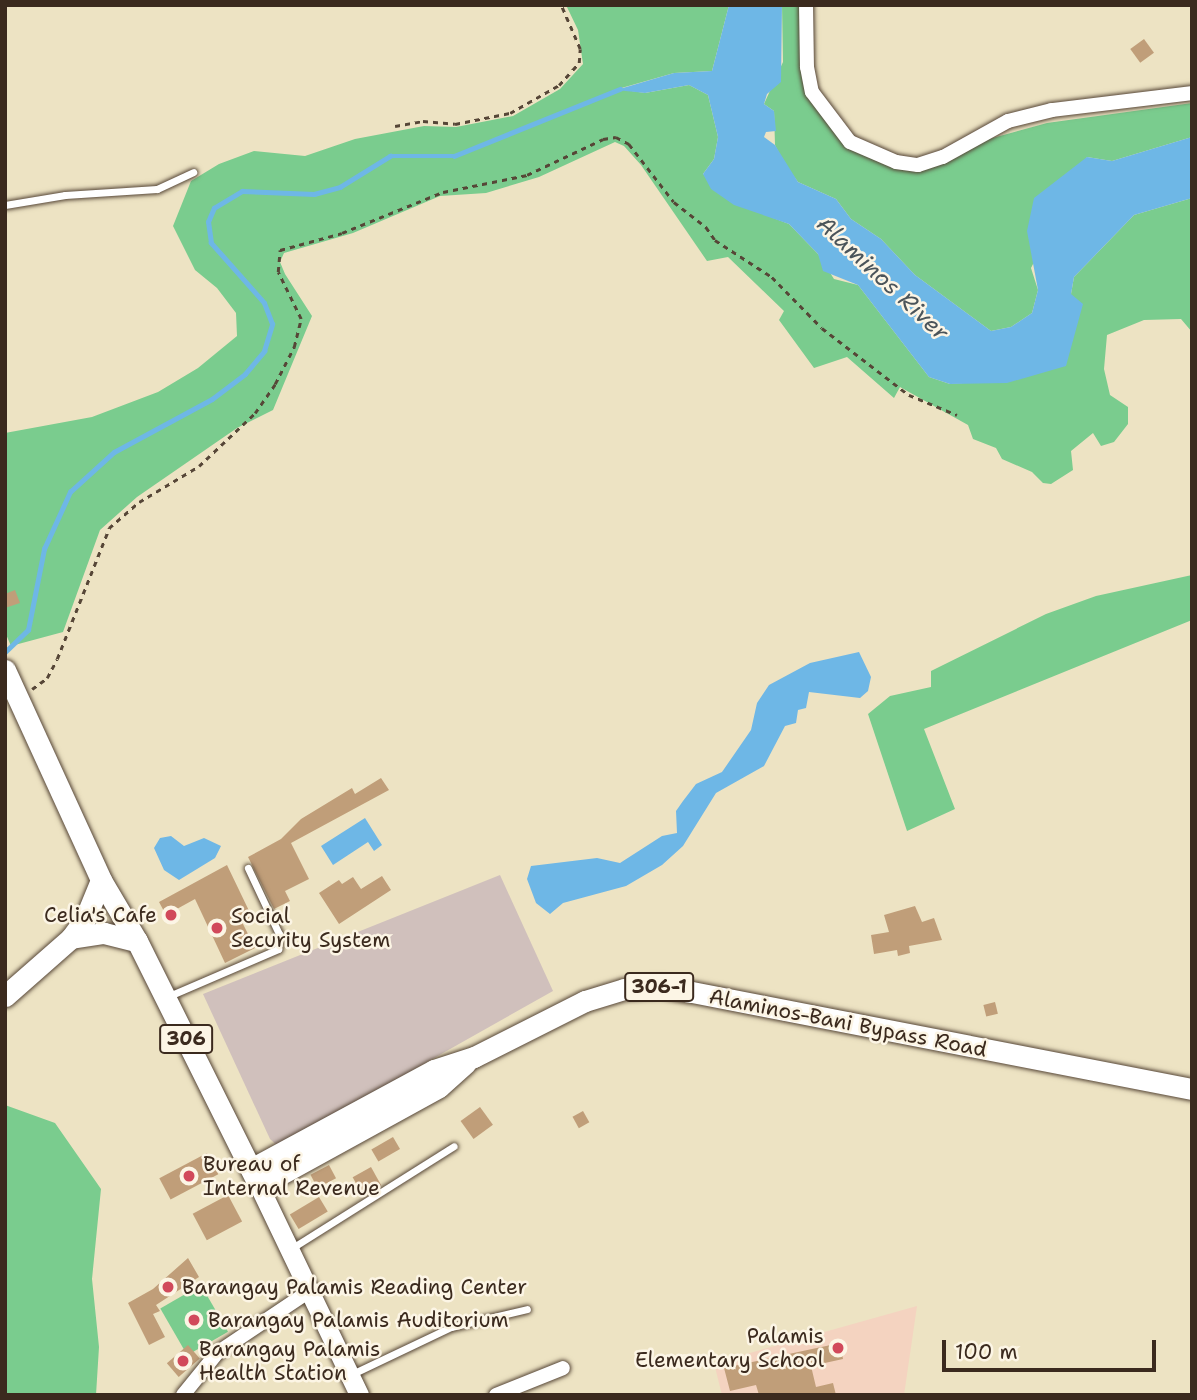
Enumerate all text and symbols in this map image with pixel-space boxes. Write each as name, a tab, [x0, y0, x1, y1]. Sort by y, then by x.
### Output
water label: Alaminos River	[811, 210, 955, 346]
place label: Celia's Cafe	[44, 902, 157, 928]
place label: Social Security System	[231, 903, 390, 953]
marker: Celia's Cafe	[163, 907, 179, 923]
marker: Social Security System	[209, 920, 225, 936]
road number: 306-1	[624, 972, 694, 1002]
street label: Alaminos-Bani Bypass Road	[707, 984, 989, 1062]
road number: 306	[158, 1023, 214, 1054]
place label: Bureau of Internal Revenue	[203, 1151, 380, 1201]
marker: Bureau of Internal Revenue	[181, 1168, 197, 1184]
place label: Barangay Palamis Reading Center	[182, 1274, 527, 1300]
marker: Barangay Palamis Reading Center	[160, 1279, 176, 1295]
place label: Barangay Palamis Auditorium	[208, 1307, 509, 1333]
marker: Barangay Palamis Auditorium	[186, 1312, 202, 1328]
place label: Palamis Elementary School	[635, 1323, 824, 1373]
scale bar	[945, 1326, 1158, 1370]
place label: Barangay Palamis Health Station	[199, 1336, 380, 1386]
text: 100 m	[955, 1338, 1018, 1366]
marker: Palamis Elementary School	[830, 1340, 846, 1356]
marker: Barangay Palamis Health Station	[173, 1351, 193, 1371]

